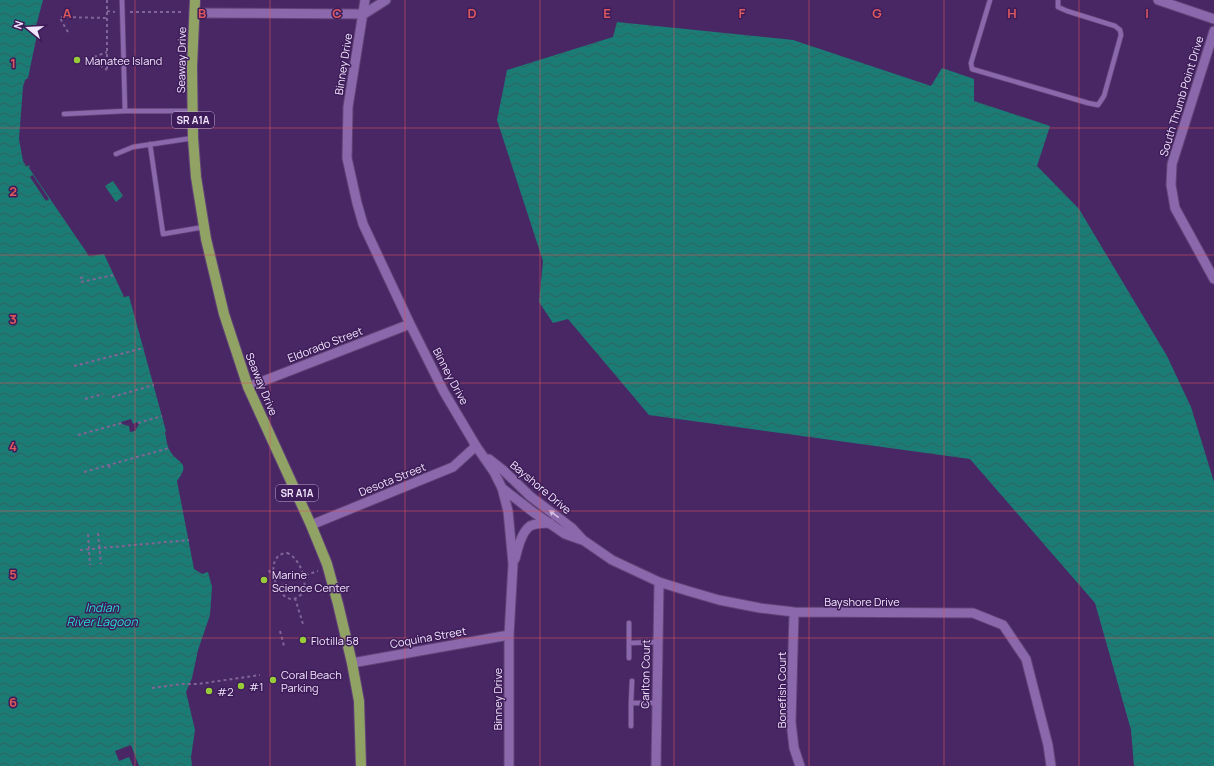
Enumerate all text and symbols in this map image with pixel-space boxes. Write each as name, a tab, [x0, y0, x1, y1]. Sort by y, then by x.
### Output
text: A	[63, 4, 72, 22]
text: B	[198, 4, 206, 22]
text: C	[332, 4, 342, 22]
text: D	[467, 4, 477, 22]
text: E	[603, 4, 611, 22]
text: F	[739, 4, 746, 22]
text: G	[872, 4, 882, 22]
text: H	[1007, 4, 1017, 22]
text: I	[1145, 4, 1149, 22]
north arrow	[8, 8, 48, 48]
text: N	[10, 19, 26, 31]
street label: Seaway Drive	[173, 26, 189, 93]
street label: Binney Drive	[331, 31, 355, 96]
street label: South Thumb Point Drive	[1156, 33, 1207, 158]
place label: Manatee Island	[85, 53, 162, 68]
text: 1	[10, 54, 16, 72]
marker: Manatee Island	[72, 55, 82, 65]
road number: SR A1A	[172, 112, 214, 128]
text: 2	[9, 182, 17, 200]
text: 3	[9, 310, 17, 328]
street label: Eldorado Street	[285, 323, 365, 365]
street label: Binney Drive	[430, 345, 473, 408]
street label: Seaway Drive	[243, 350, 282, 418]
text: 4	[9, 437, 17, 455]
street label: Bayshore Drive	[507, 457, 575, 517]
street label: Desota Street	[356, 459, 428, 499]
road number: SR A1A	[276, 485, 318, 501]
one-way arrow	[549, 510, 560, 519]
text: 5	[9, 565, 17, 583]
place label: Marine Science Center	[272, 567, 350, 595]
marker: Marine Science Center	[259, 575, 269, 585]
street label: Bayshore Drive	[824, 594, 900, 609]
water label: Indian River Lagoon	[66, 599, 138, 630]
street label: Coquina Street	[389, 623, 467, 651]
place label: Flotilla 58	[311, 633, 359, 648]
marker: Flotilla 58	[298, 635, 308, 645]
street label: Carlton Court	[637, 639, 653, 709]
street label: Bonefish Court	[774, 652, 789, 728]
place label: Coral Beach Parking	[281, 667, 342, 695]
street label: Binney Drive	[490, 667, 505, 730]
marker: Coral Beach Parking	[268, 675, 278, 685]
place label: #1	[249, 679, 263, 694]
marker: #1	[236, 681, 246, 691]
place label: #2	[217, 684, 233, 699]
marker: #2	[204, 686, 214, 696]
text: 6	[9, 693, 17, 711]

